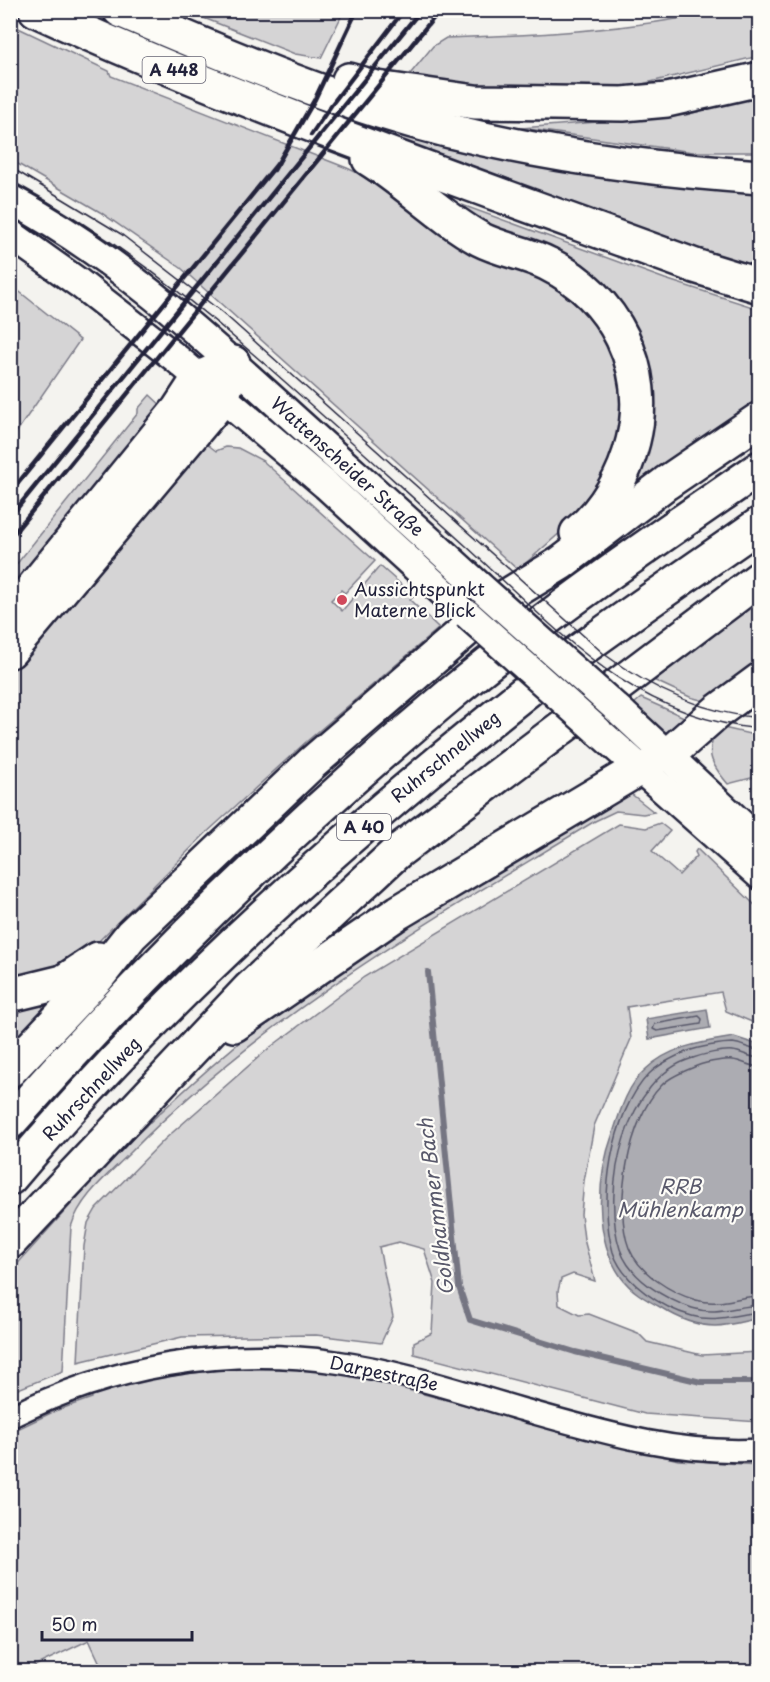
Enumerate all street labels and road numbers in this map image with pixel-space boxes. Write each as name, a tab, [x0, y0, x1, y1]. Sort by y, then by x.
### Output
road number: A 448	[142, 57, 206, 83]
street label: Wattenscheider Straße	[265, 390, 431, 542]
street label: Ruhrschnellweg	[385, 703, 505, 808]
road number: A 40	[337, 814, 391, 840]
street label: Ruhrschnellweg	[35, 1030, 146, 1146]
street label: Darpestraße	[328, 1348, 441, 1397]

